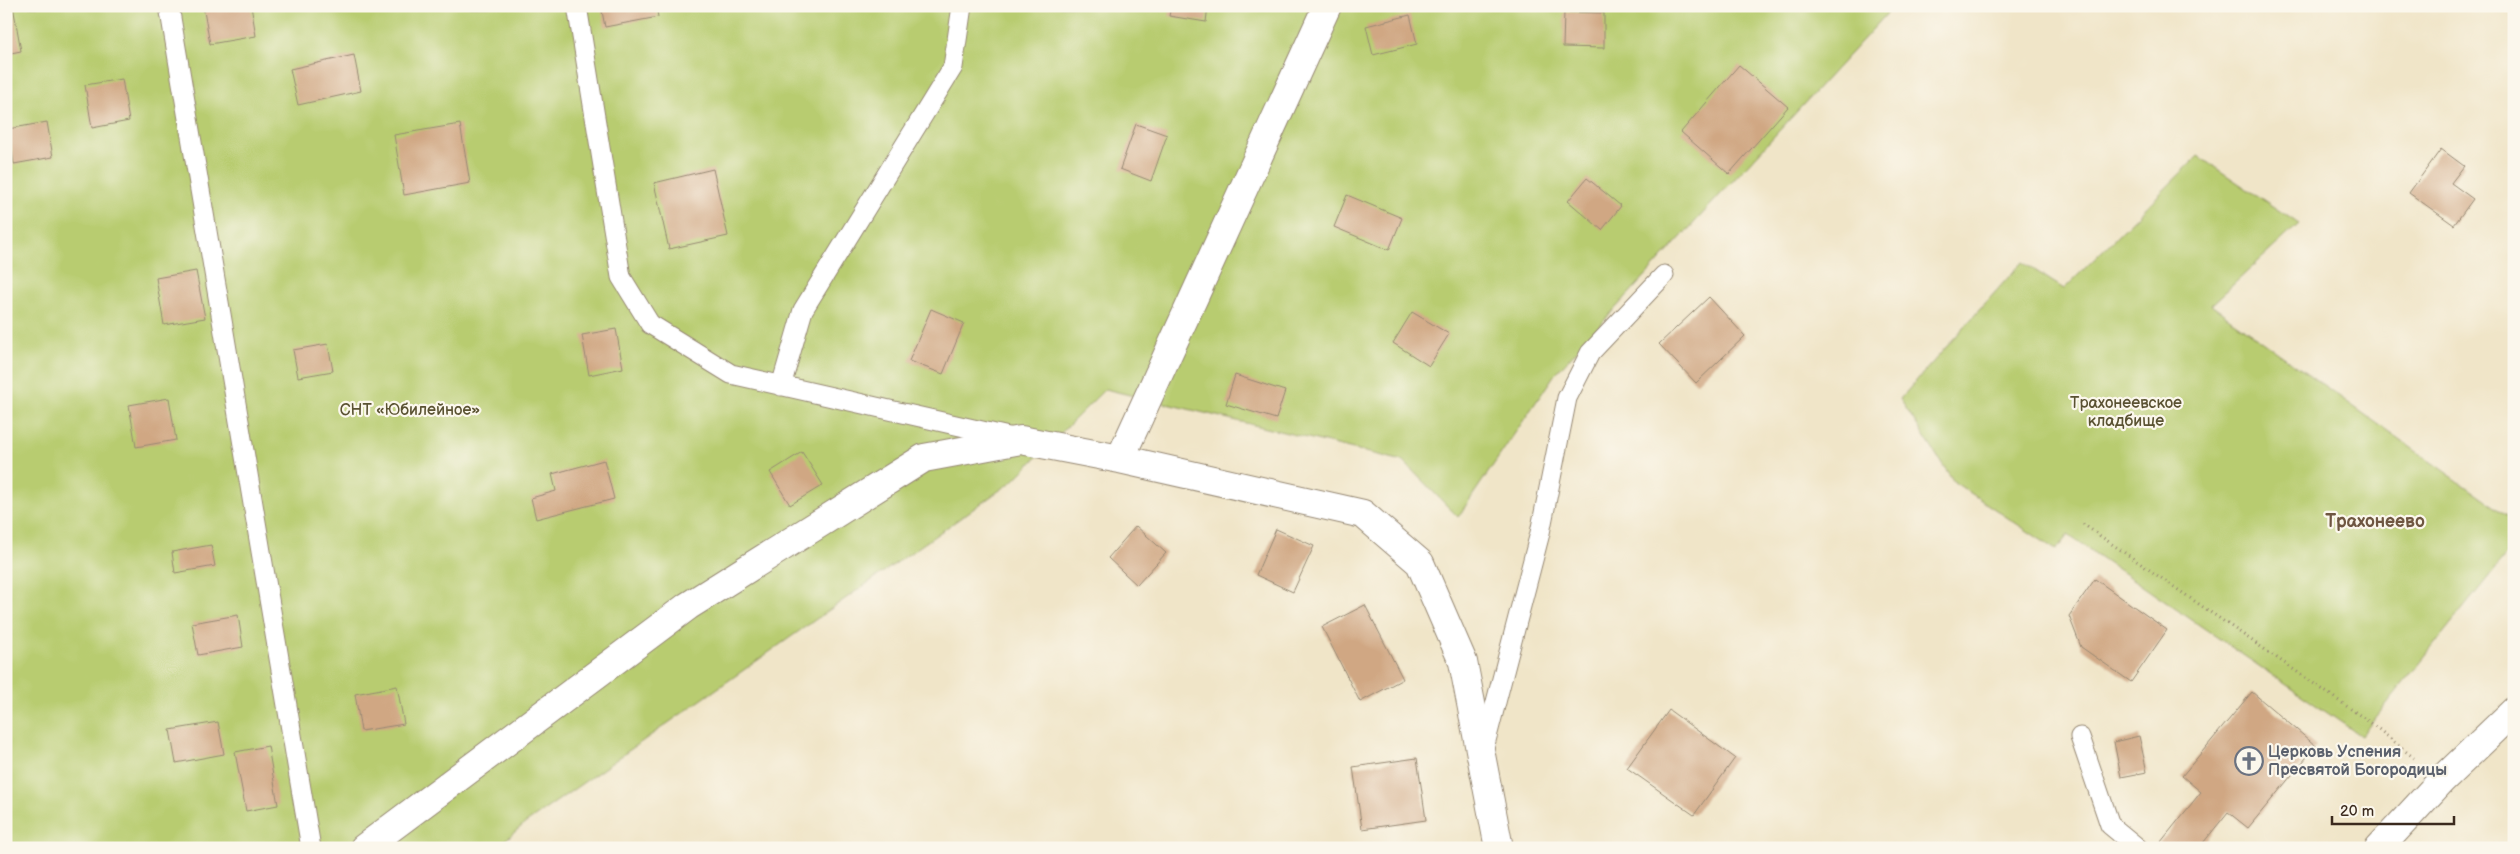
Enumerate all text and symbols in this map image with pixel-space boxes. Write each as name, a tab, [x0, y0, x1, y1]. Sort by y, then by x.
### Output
park label: Трахонеевское кладбище	[2070, 394, 2182, 431]
park label: СНТ «Юбилейное»	[340, 401, 480, 420]
district label: Трахонеево	[2325, 511, 2425, 532]
place label: Церковь Успения Пресвятой Богородицы	[2268, 743, 2447, 780]
church icon: Церковь Успения Пресвятой Богородицы	[2234, 746, 2264, 776]
scale bar	[2332, 794, 2455, 826]
text: 20 m	[2340, 802, 2374, 821]

